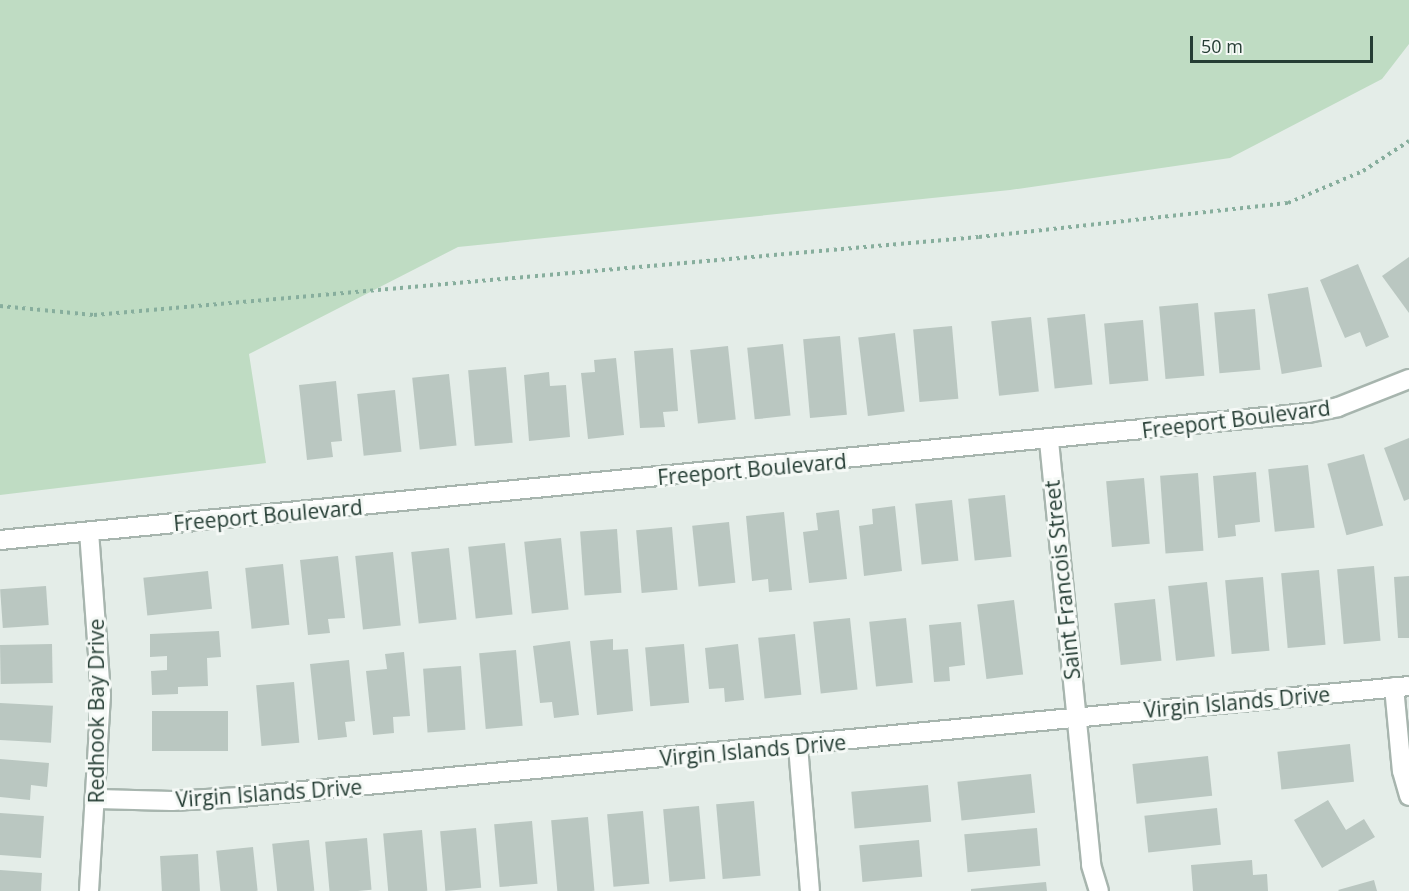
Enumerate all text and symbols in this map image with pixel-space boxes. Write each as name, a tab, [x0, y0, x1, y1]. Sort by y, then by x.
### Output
scale bar	[1193, 24, 1376, 62]
text: 50 m	[1201, 34, 1243, 58]
street label: Freeport Boulevard	[1140, 395, 1332, 443]
street label: Freeport Boulevard	[656, 448, 848, 490]
street label: Saint Francois Street	[1039, 479, 1085, 681]
street label: Freeport Boulevard	[172, 494, 364, 536]
street label: Redhook Bay Drive	[83, 619, 109, 803]
street label: Virgin Islands Drive	[1143, 681, 1331, 723]
street label: Virgin Islands Drive	[659, 729, 847, 771]
street label: Virgin Islands Drive	[175, 774, 363, 812]

